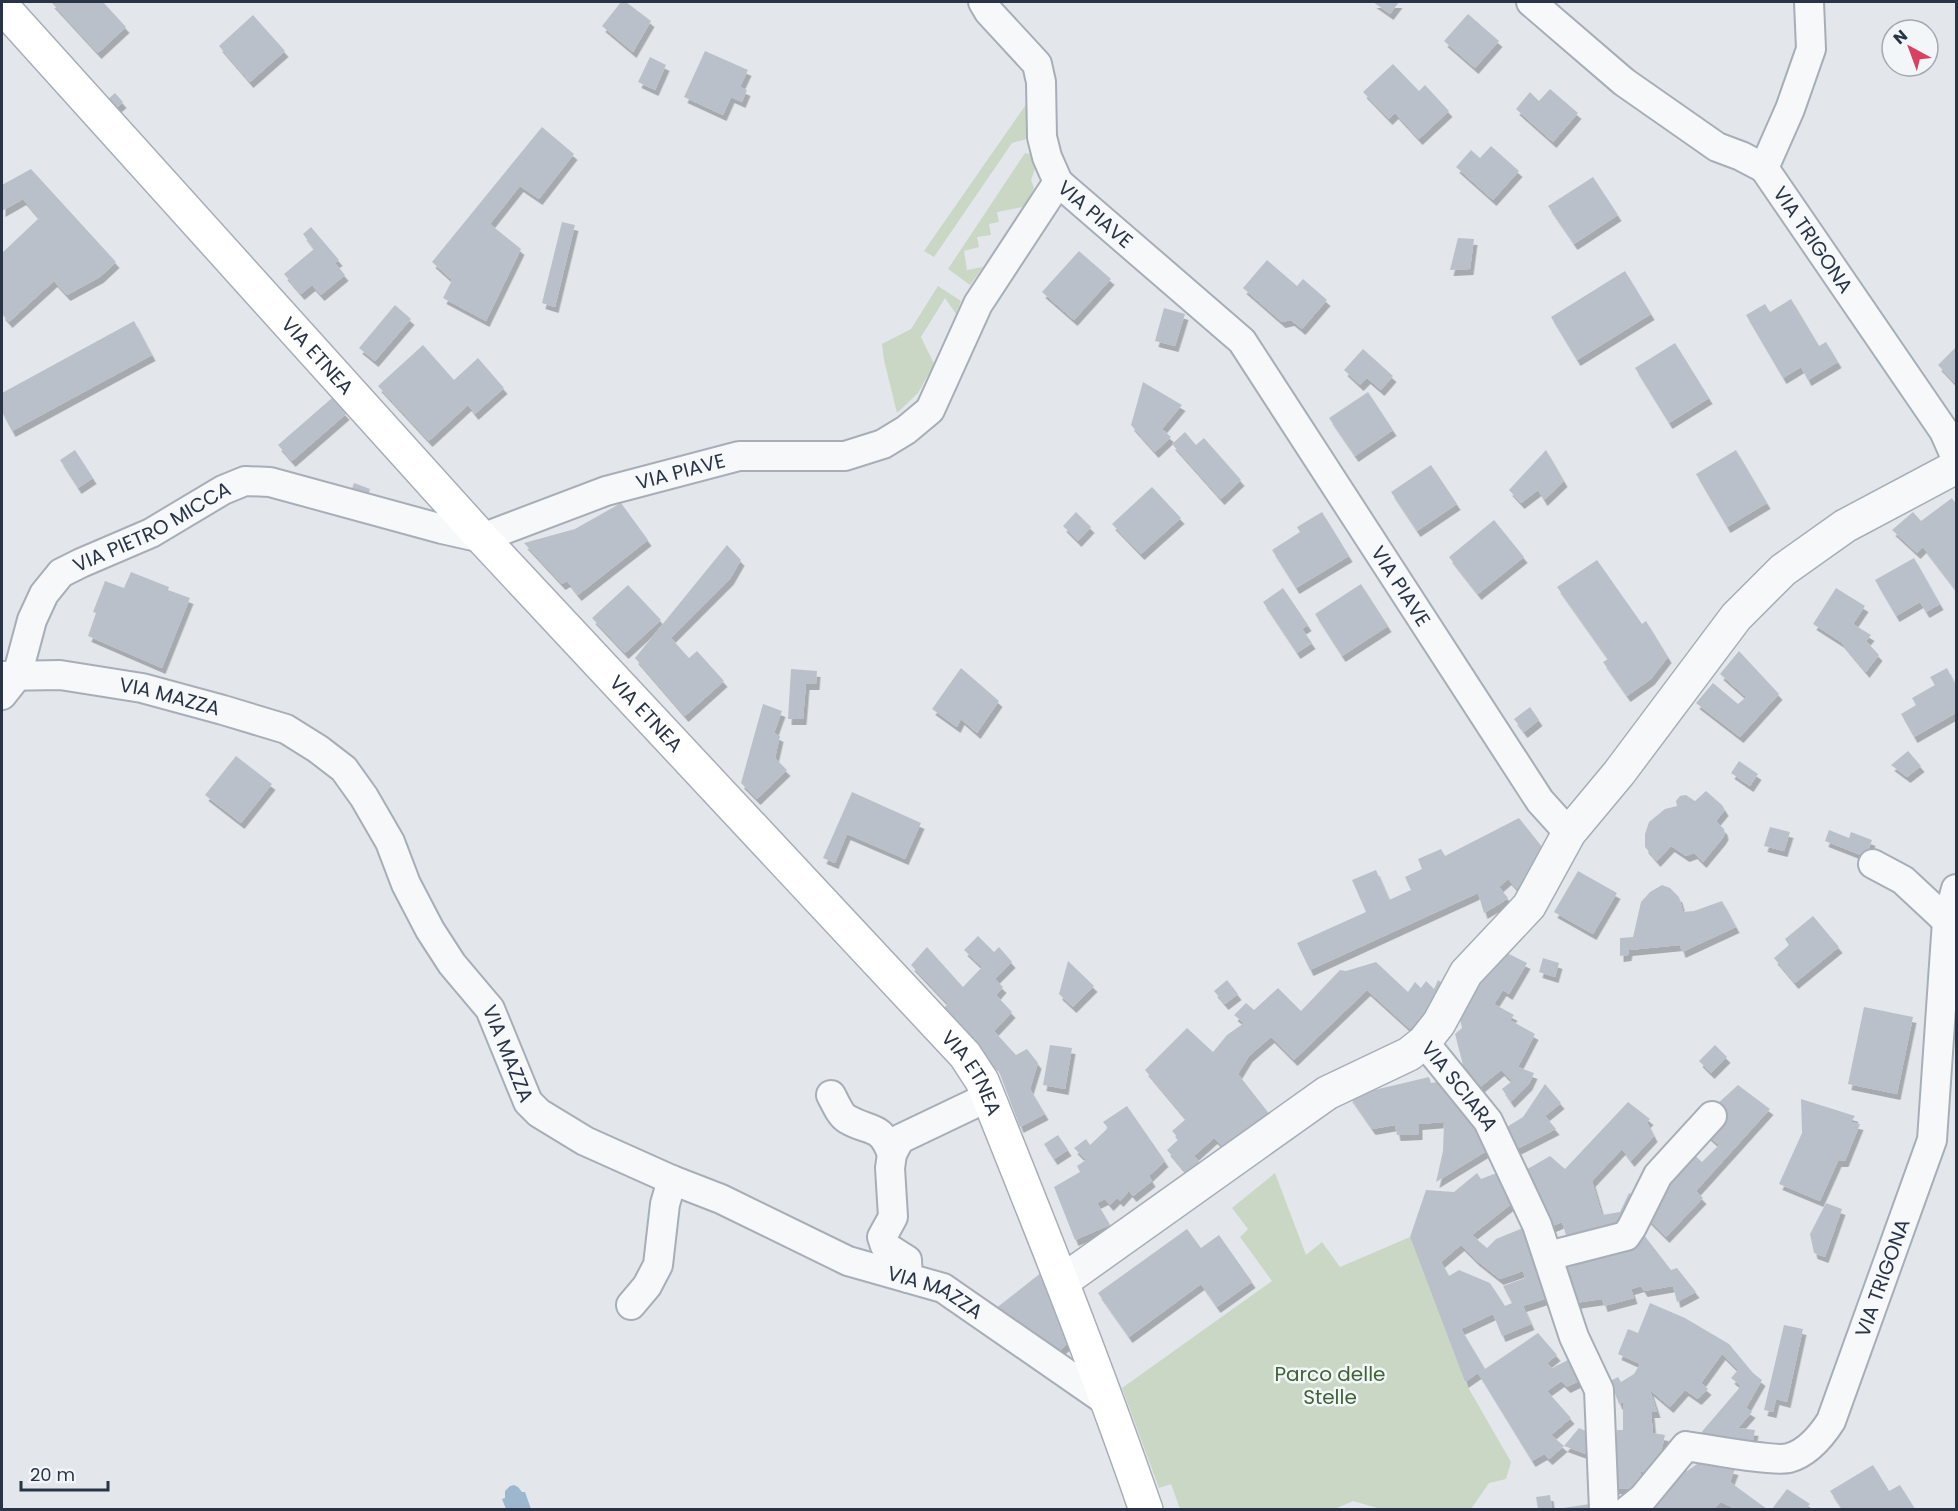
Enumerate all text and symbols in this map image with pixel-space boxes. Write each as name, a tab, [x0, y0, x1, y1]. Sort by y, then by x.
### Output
north arrow	[1880, 18, 1940, 78]
text: N	[1888, 24, 1913, 50]
street label: VIA PIAVE	[1052, 174, 1139, 255]
street label: VIA TRIGONA	[1767, 181, 1860, 299]
street label: VIA ETNEA	[275, 311, 360, 401]
street label: VIA PIAVE	[633, 446, 728, 497]
street label: VIA PIETRO MICCA	[68, 474, 235, 579]
street label: VIA PIAVE	[1364, 540, 1437, 632]
street label: VIA ETNEA	[603, 669, 689, 758]
street label: VIA MAZZA	[117, 671, 223, 723]
street label: VIA MAZZA	[476, 1000, 541, 1107]
street label: VIA ETNEA	[935, 1024, 1008, 1120]
street label: VIA SCIARA	[1415, 1035, 1505, 1136]
street label: VIA TRIGONA	[1848, 1215, 1917, 1341]
street label: VIA MAZZA	[884, 1259, 989, 1326]
park label: Parco delle Stelle	[1275, 1360, 1386, 1411]
scale bar	[21, 1454, 108, 1492]
text: 20 m	[30, 1462, 75, 1487]

